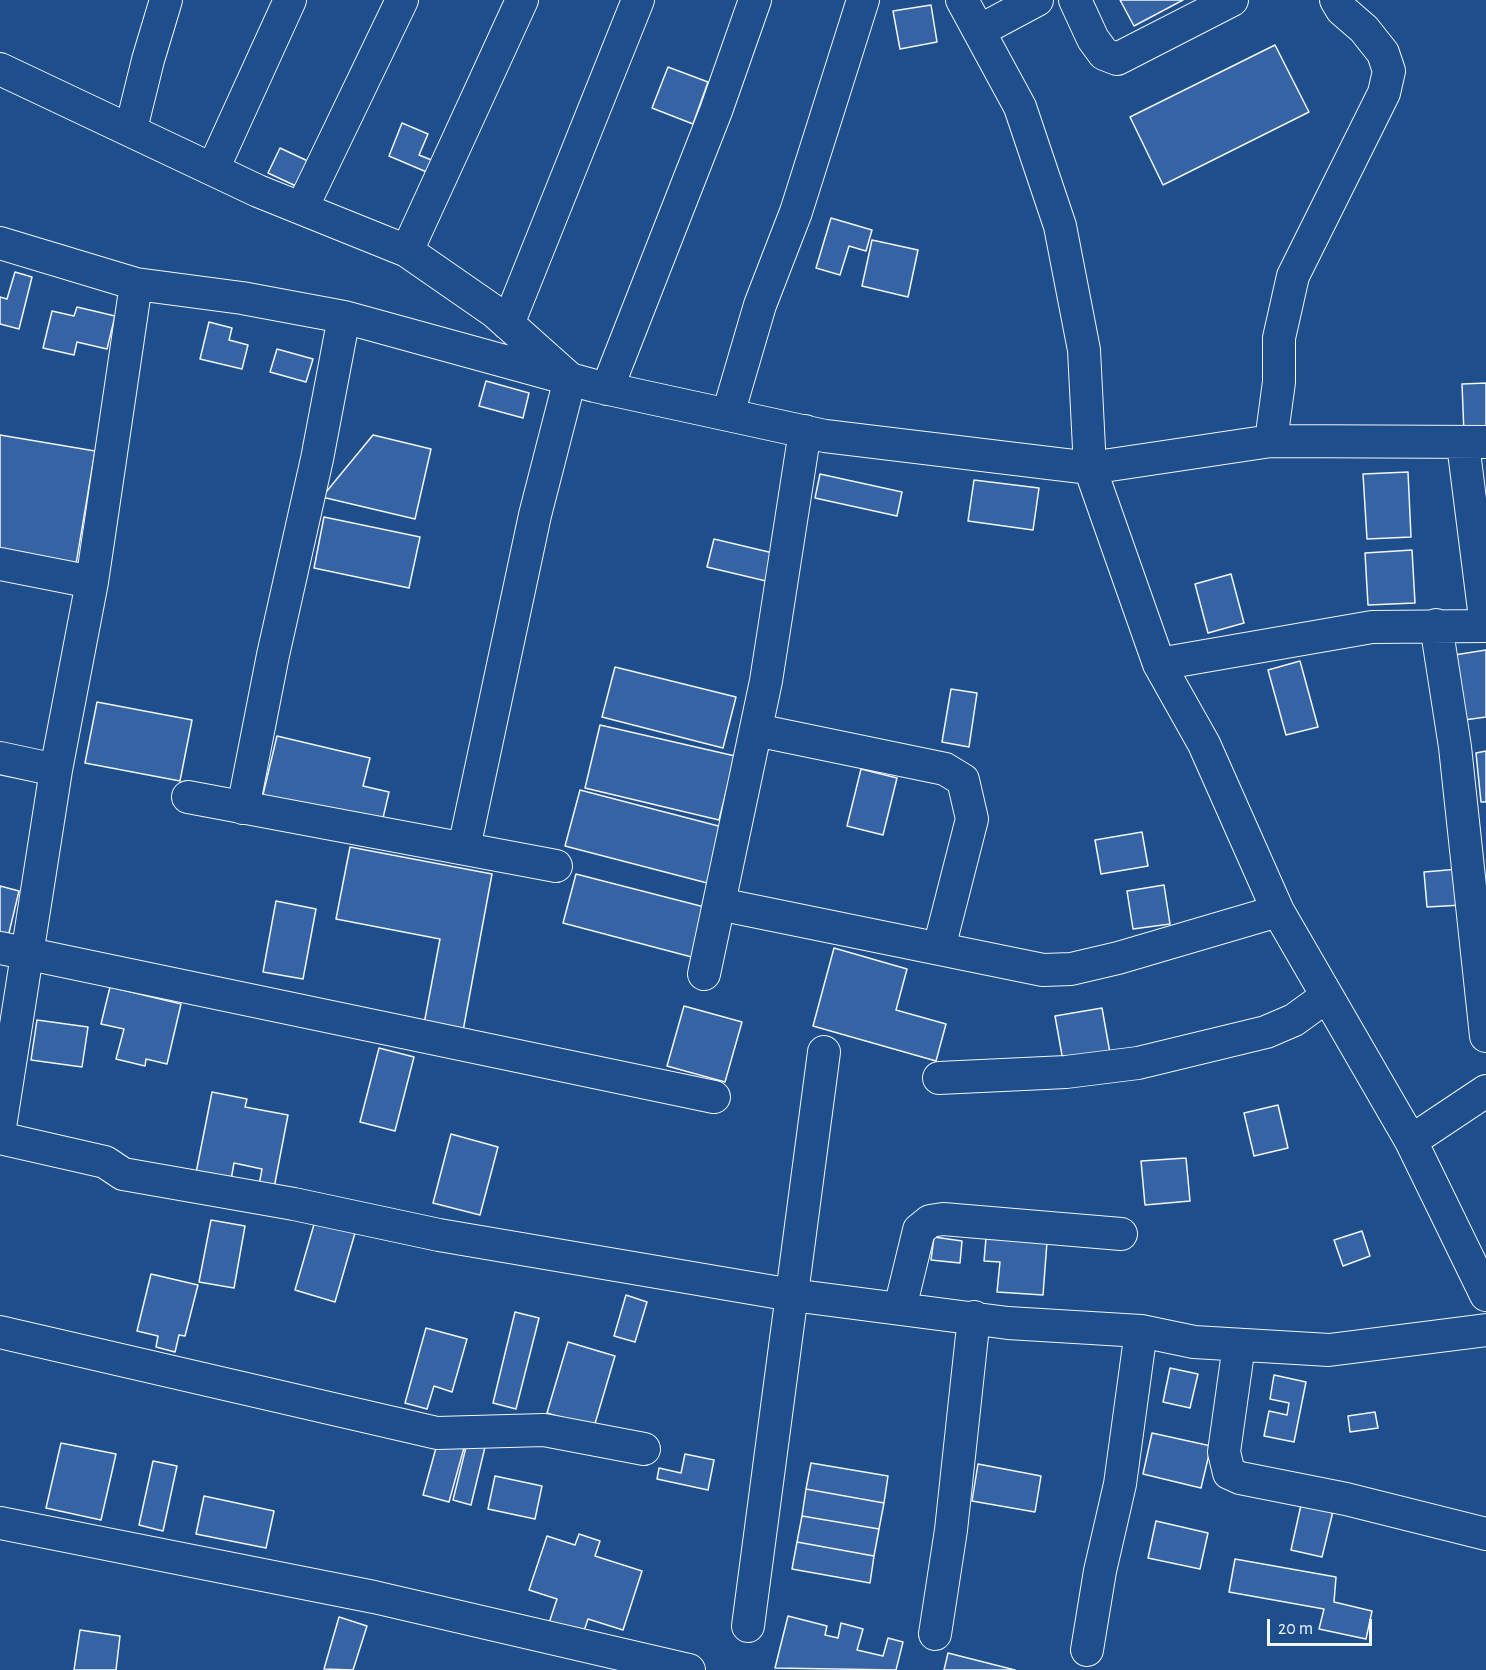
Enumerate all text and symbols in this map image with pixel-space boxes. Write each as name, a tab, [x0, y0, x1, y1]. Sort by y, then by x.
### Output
scale bar	[1270, 1607, 1375, 1645]
text: 20 m	[1278, 1620, 1313, 1638]

